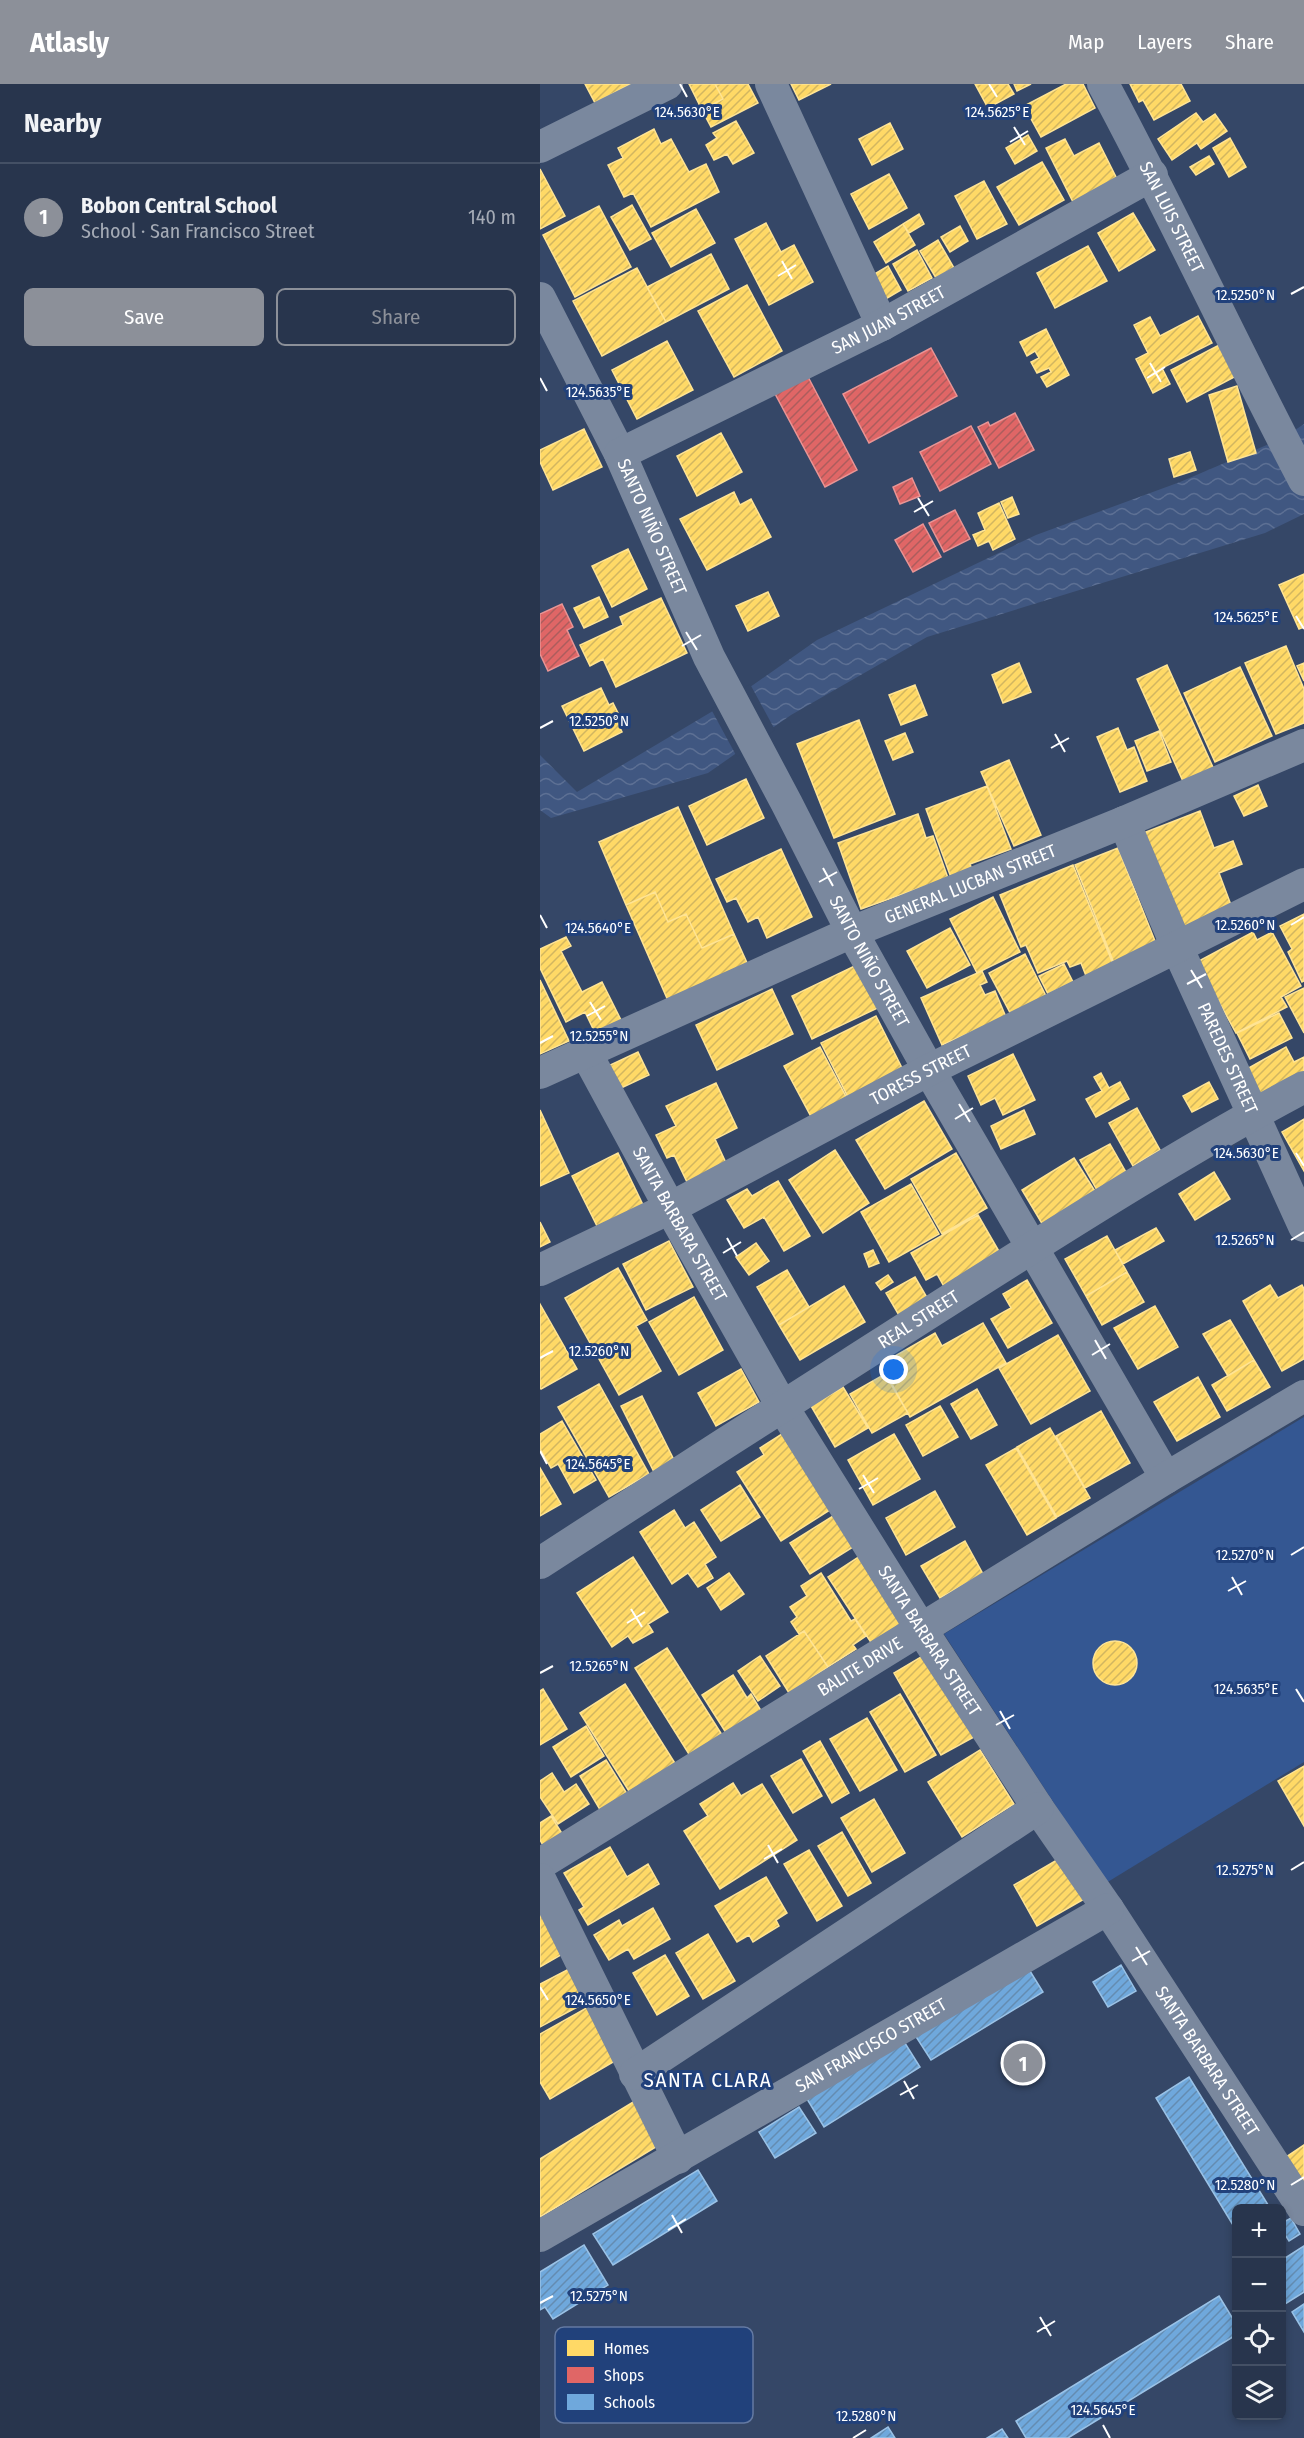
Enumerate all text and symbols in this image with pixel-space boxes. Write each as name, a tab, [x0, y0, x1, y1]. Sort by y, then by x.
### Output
text: Atlasly	[30, 26, 109, 59]
text: Map	[1068, 29, 1104, 55]
text: Layers	[1137, 29, 1192, 55]
text: Share	[1225, 29, 1274, 55]
text: 124.5630°E	[654, 103, 720, 121]
text: 124.5625°E	[965, 103, 1029, 121]
text: Nearby	[24, 108, 101, 139]
street label: SAN LUIS STREET	[1135, 158, 1209, 277]
text: Bobon Central School	[81, 192, 277, 219]
text: 1	[39, 205, 48, 229]
text: 140 m	[468, 205, 516, 229]
text: School · San Francisco Street	[81, 219, 314, 243]
street label: SAN JUAN STREET	[828, 281, 950, 359]
text: 12.5250°N	[1215, 286, 1275, 304]
button: Save	[24, 288, 264, 346]
button: Share	[276, 288, 516, 346]
text: 124.5635°E	[566, 383, 630, 401]
street label: SANTO NIÑO STREET	[612, 455, 692, 599]
text: 124.5625°E	[1214, 608, 1278, 626]
text: 12.5250°N	[569, 712, 629, 730]
street label: GENERAL LUCBAN STREET	[881, 839, 1060, 929]
street label: SANTO NIÑO STREET	[824, 892, 914, 1032]
text: 12.5260°N	[1215, 916, 1275, 934]
text: 124.5640°E	[565, 919, 631, 937]
street label: PAREDES STREET	[1193, 999, 1263, 1118]
text: 12.5255°N	[570, 1027, 628, 1045]
street label: TORESS STREET	[866, 1039, 976, 1110]
street label: SANTA BARBARA STREET	[628, 1143, 732, 1306]
text: 124.5630°E	[1213, 1144, 1279, 1162]
text: 12.5265°N	[1215, 1231, 1275, 1249]
street label: REAL STREET	[874, 1285, 964, 1353]
text: 12.5260°N	[569, 1342, 629, 1360]
your location	[879, 1355, 908, 1384]
text: 124.5645°E	[566, 1455, 631, 1473]
text: 12.5270°N	[1216, 1546, 1274, 1564]
street label: SANTA BARBARA STREET	[873, 1562, 986, 1721]
street label: BALITE DRIVE	[814, 1632, 907, 1701]
text: 12.5265°N	[569, 1657, 629, 1675]
text: 124.5635°E	[1214, 1680, 1278, 1698]
text: 12.5275°N	[1216, 1861, 1274, 1879]
street label: SANTA BARBARA STREET	[1150, 1982, 1264, 2141]
text: 124.5650°E	[565, 1991, 631, 2009]
street label: SAN FRANCISCO STREET	[792, 1993, 951, 2098]
pin: 1	[1004, 2040, 1042, 2086]
district label: SANTA CLARA	[644, 2067, 772, 2093]
text: 12.5280°N	[1215, 2176, 1275, 2194]
map controls	[1232, 2204, 1286, 2420]
button: +	[1232, 2204, 1286, 2258]
button: −	[1232, 2258, 1286, 2312]
text: 12.5275°N	[570, 2287, 628, 2305]
button: locate	[1232, 2312, 1286, 2366]
legend	[555, 2327, 753, 2423]
text: Homes	[604, 2339, 649, 2358]
text: Shops	[604, 2366, 644, 2385]
button: layers	[1232, 2366, 1286, 2420]
text: Schools	[604, 2393, 655, 2412]
text: 124.5645°E	[1071, 2401, 1136, 2419]
text: 12.5280°N	[836, 2407, 896, 2425]

